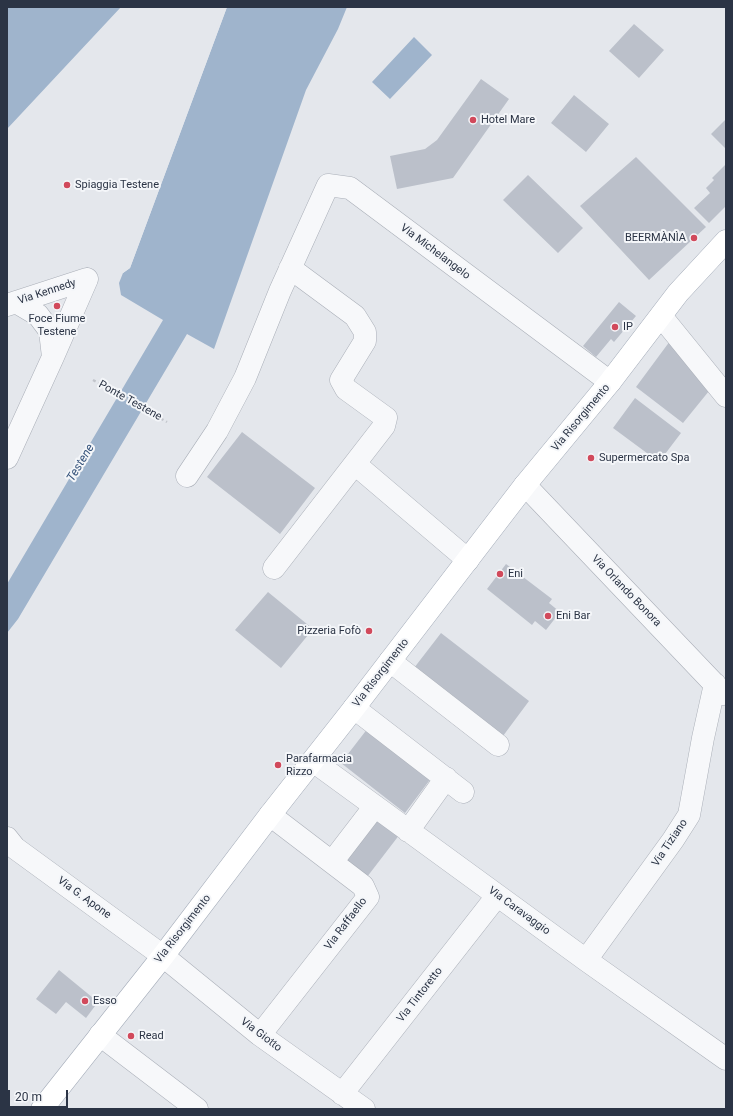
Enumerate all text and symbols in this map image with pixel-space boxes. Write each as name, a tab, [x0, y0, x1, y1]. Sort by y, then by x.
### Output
place label: Hotel Mare	[481, 113, 535, 127]
marker: Hotel Mare	[468, 115, 478, 125]
place label: Spiaggia Testene	[75, 178, 159, 192]
marker: Spiaggia Testene	[62, 180, 72, 190]
street label: Via Michelangelo	[397, 221, 473, 283]
place label: BEERMÀNÌA	[625, 231, 686, 245]
marker: BEERMÀNÌA	[689, 233, 699, 243]
street label: Via Kennedy	[16, 276, 78, 308]
marker: Foce Fiume Testene	[52, 301, 62, 311]
place label: Foce Fiume Testene	[29, 312, 85, 338]
place label: IP	[623, 320, 633, 334]
marker: IP	[610, 322, 620, 332]
street label: Ponte Testene	[96, 378, 164, 424]
street label: Via Risorgimento	[549, 382, 613, 454]
water label: Testene	[64, 442, 98, 484]
place label: Supermercato Spa	[599, 451, 689, 465]
marker: Supermercato Spa	[586, 453, 596, 463]
street label: Via Orlando Bonora	[588, 552, 664, 630]
place label: Eni	[508, 567, 523, 581]
marker: Eni	[495, 569, 505, 579]
place label: Eni Bar	[556, 609, 590, 623]
marker: Eni Bar	[543, 611, 553, 621]
place label: Pizzeria Fofò	[297, 624, 361, 638]
marker: Pizzeria Fofò	[364, 626, 374, 636]
street label: Via Risorgimento	[350, 636, 412, 710]
place label: Parafarmacia Rizzo	[286, 752, 352, 778]
marker: Parafarmacia Rizzo	[273, 760, 283, 770]
street label: Via Tiziano	[649, 817, 691, 869]
street label: Via G. Apone	[55, 874, 113, 922]
street label: Via Caravaggio	[485, 884, 553, 938]
street label: Via Risorgimento	[152, 892, 214, 966]
street label: Via Raffaello	[322, 895, 370, 953]
street label: Via Tintoretto	[394, 965, 446, 1025]
place label: Esso	[93, 994, 117, 1008]
marker: Esso	[80, 996, 90, 1006]
street label: Via Giotto	[238, 1015, 284, 1055]
place label: Read	[139, 1029, 164, 1043]
marker: Read	[126, 1031, 136, 1041]
scale bar	[10, 1082, 70, 1108]
text: 20 m	[15, 1090, 42, 1104]

